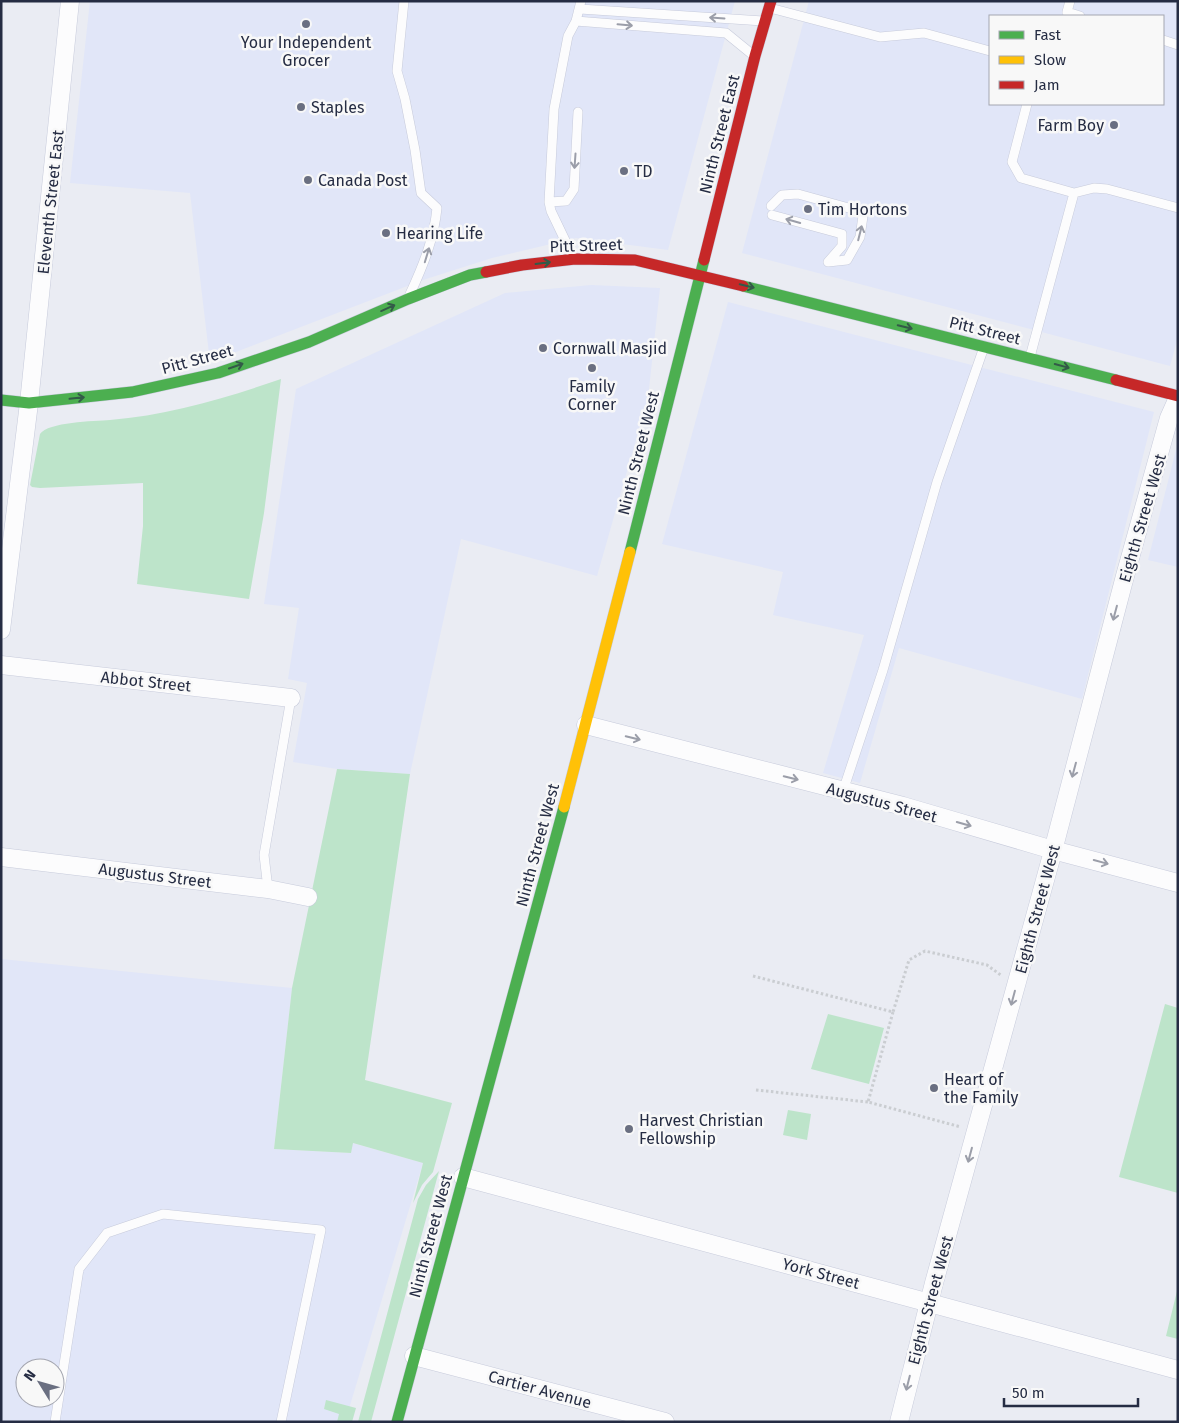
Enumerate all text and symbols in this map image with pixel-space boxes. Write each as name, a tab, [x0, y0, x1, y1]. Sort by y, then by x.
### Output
one-way arrow	[709, 13, 725, 22]
legend	[989, 15, 1164, 105]
marker: Your Independent Grocer	[300, 18, 312, 30]
one-way arrow	[617, 20, 633, 30]
text: Fast	[1034, 26, 1061, 44]
place label: Your Independent Grocer	[241, 33, 371, 70]
text: Slow	[1034, 51, 1066, 69]
street label: Ninth Street East	[696, 72, 744, 196]
text: Jam	[1034, 76, 1060, 94]
place label: Staples	[311, 98, 364, 117]
marker: Staples	[295, 101, 307, 113]
place label: Farm Boy	[1037, 116, 1104, 135]
marker: Farm Boy	[1108, 119, 1120, 131]
street label: Eleventh Street East	[33, 129, 68, 275]
one-way arrow	[571, 152, 580, 168]
place label: TD	[634, 162, 653, 181]
marker: TD	[618, 165, 630, 177]
place label: Canada Post	[318, 171, 408, 190]
marker: Canada Post	[302, 174, 314, 186]
place label: Tim Hortons	[818, 200, 907, 219]
marker: Tim Hortons	[802, 203, 814, 215]
one-way arrow	[785, 216, 801, 225]
place label: Hearing Life	[396, 224, 483, 243]
one-way arrow	[856, 225, 865, 241]
marker: Hearing Life	[380, 227, 392, 239]
street label: Pitt Street	[549, 235, 623, 256]
one-way arrow	[422, 247, 432, 263]
one-way arrow	[534, 258, 550, 268]
one-way arrow	[739, 282, 755, 292]
one-way arrow	[380, 302, 395, 312]
street label: Pitt Street	[947, 312, 1023, 349]
one-way arrow	[896, 322, 912, 332]
place label: Cornwall Masjid	[553, 339, 667, 358]
street label: Pitt Street	[159, 341, 235, 378]
marker: Cornwall Masjid	[537, 342, 549, 354]
one-way arrow	[228, 361, 244, 371]
marker: Family Corner	[586, 362, 598, 374]
one-way arrow	[1054, 362, 1070, 371]
place label: Family Corner	[568, 377, 617, 414]
street label: Ninth Street West	[614, 389, 663, 517]
one-way arrow	[69, 393, 85, 403]
street label: Eighth Street West	[1115, 451, 1170, 585]
one-way arrow	[1110, 604, 1120, 620]
street label: Abbot Street	[100, 667, 192, 696]
one-way arrow	[625, 733, 641, 743]
one-way arrow	[1069, 761, 1079, 777]
one-way arrow	[782, 774, 798, 783]
street label: Augustus Street	[825, 779, 939, 826]
street label: Ninth Street West	[512, 781, 563, 909]
one-way arrow	[956, 820, 972, 829]
street label: Eighth Street West	[1011, 842, 1064, 976]
one-way arrow	[1092, 858, 1108, 867]
street label: Augustus Street	[97, 859, 213, 892]
one-way arrow	[1007, 989, 1017, 1005]
place label: Heart of the Family	[944, 1070, 1018, 1107]
marker: Heart of the Family	[928, 1082, 940, 1094]
place label: Harvest Christian Fellowship	[639, 1111, 763, 1148]
marker: Harvest Christian Fellowship	[623, 1123, 635, 1135]
one-way arrow	[964, 1146, 974, 1162]
street label: Ninth Street West	[405, 1172, 456, 1300]
street label: Eighth Street West	[904, 1233, 957, 1367]
street label: York Street	[780, 1254, 862, 1293]
north arrow	[15, 1358, 65, 1408]
text: N	[20, 1367, 40, 1384]
street label: Cartier Avenue	[486, 1367, 594, 1412]
one-way arrow	[903, 1375, 913, 1391]
scale bar	[1004, 1376, 1138, 1408]
text: 50 m	[1012, 1384, 1045, 1402]

